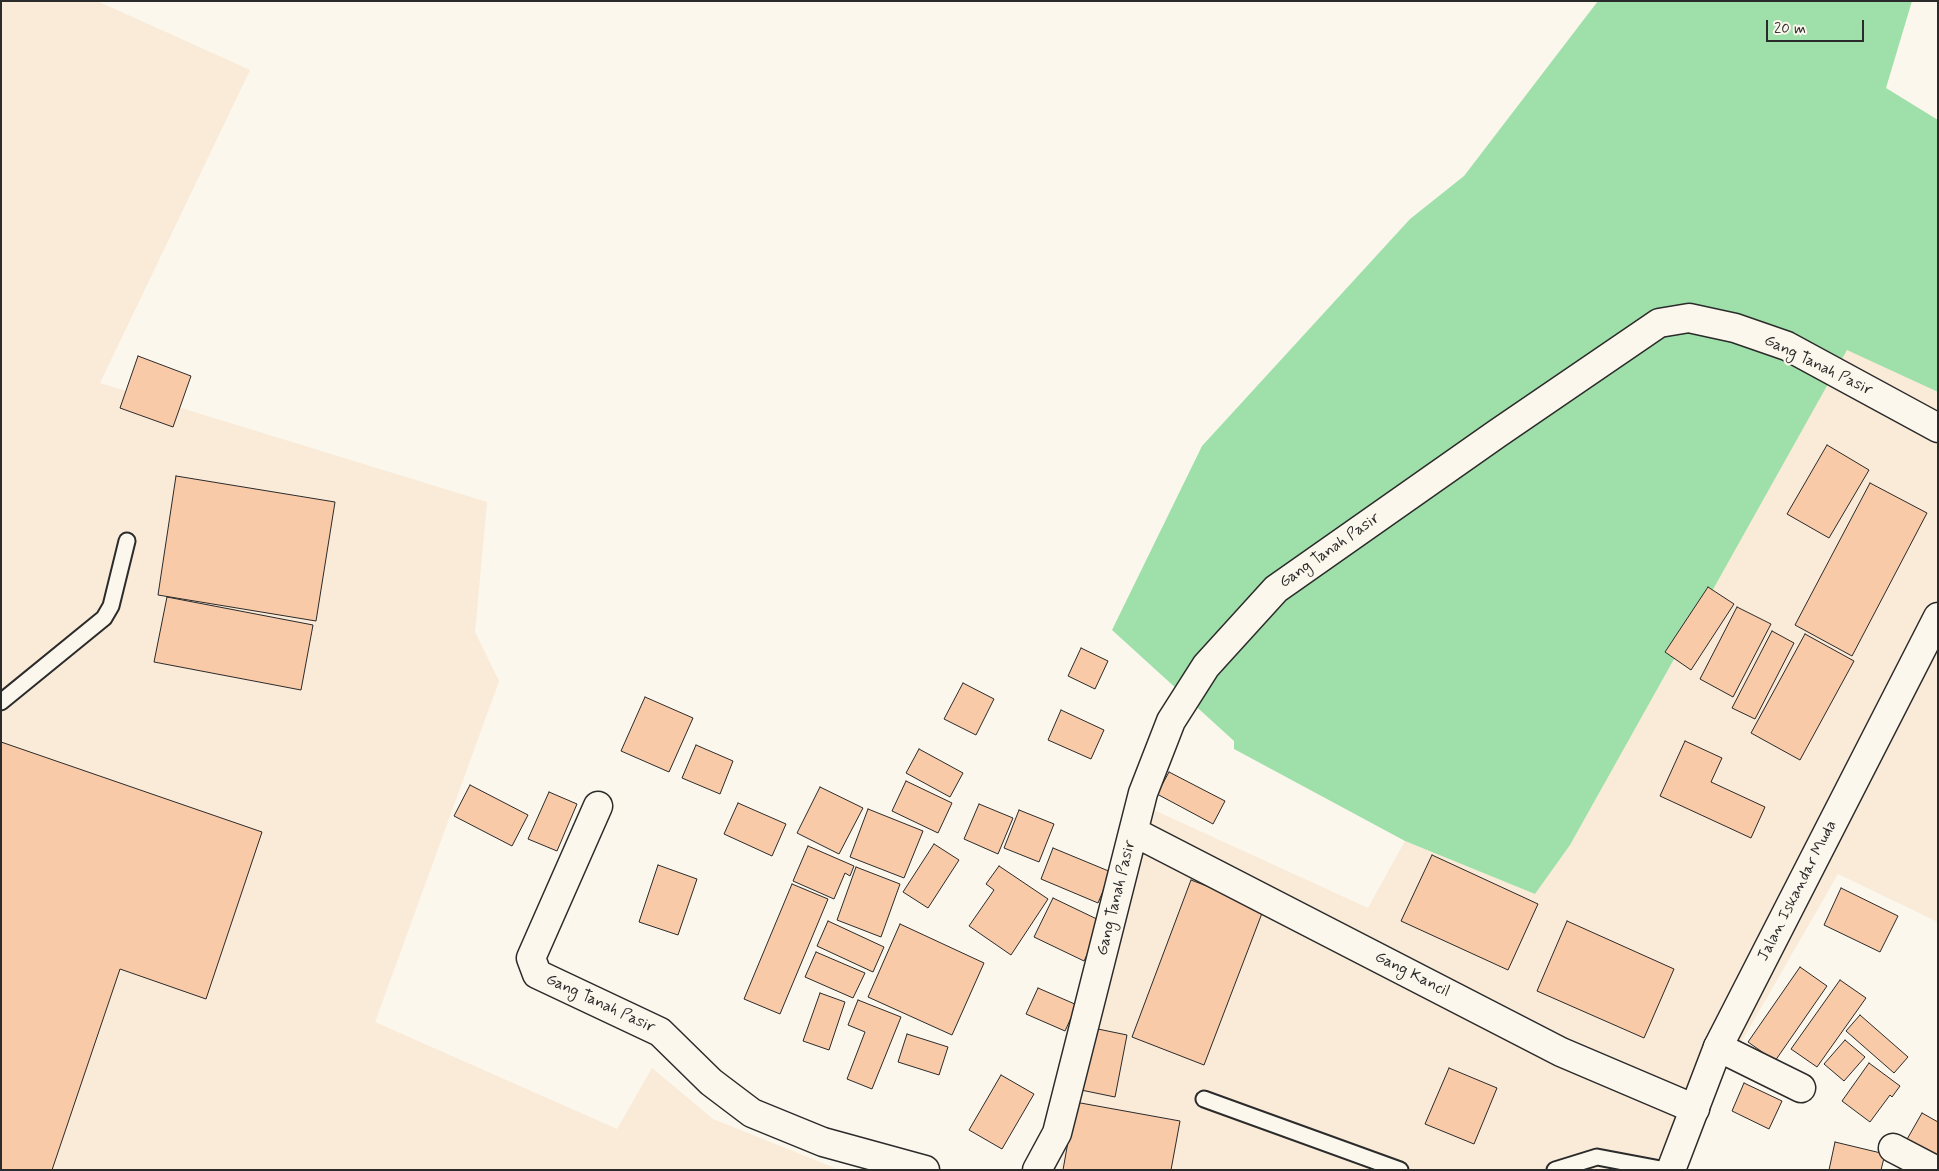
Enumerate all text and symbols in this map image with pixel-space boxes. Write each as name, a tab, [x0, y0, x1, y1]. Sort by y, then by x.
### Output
scale bar	[1769, 10, 1866, 42]
text: 20 m	[1774, 19, 1806, 39]
street label: Gang Tanah Pasir	[1761, 331, 1875, 401]
street label: Gang Tanah Pasir	[1276, 509, 1384, 593]
street label: Jalan Iskandar Muda	[1754, 817, 1842, 965]
street label: Gang Tanah Pasir	[1093, 838, 1141, 958]
street label: Gang Kancil	[1371, 948, 1453, 1002]
street label: Gang Tanah Pasir	[542, 970, 658, 1038]

